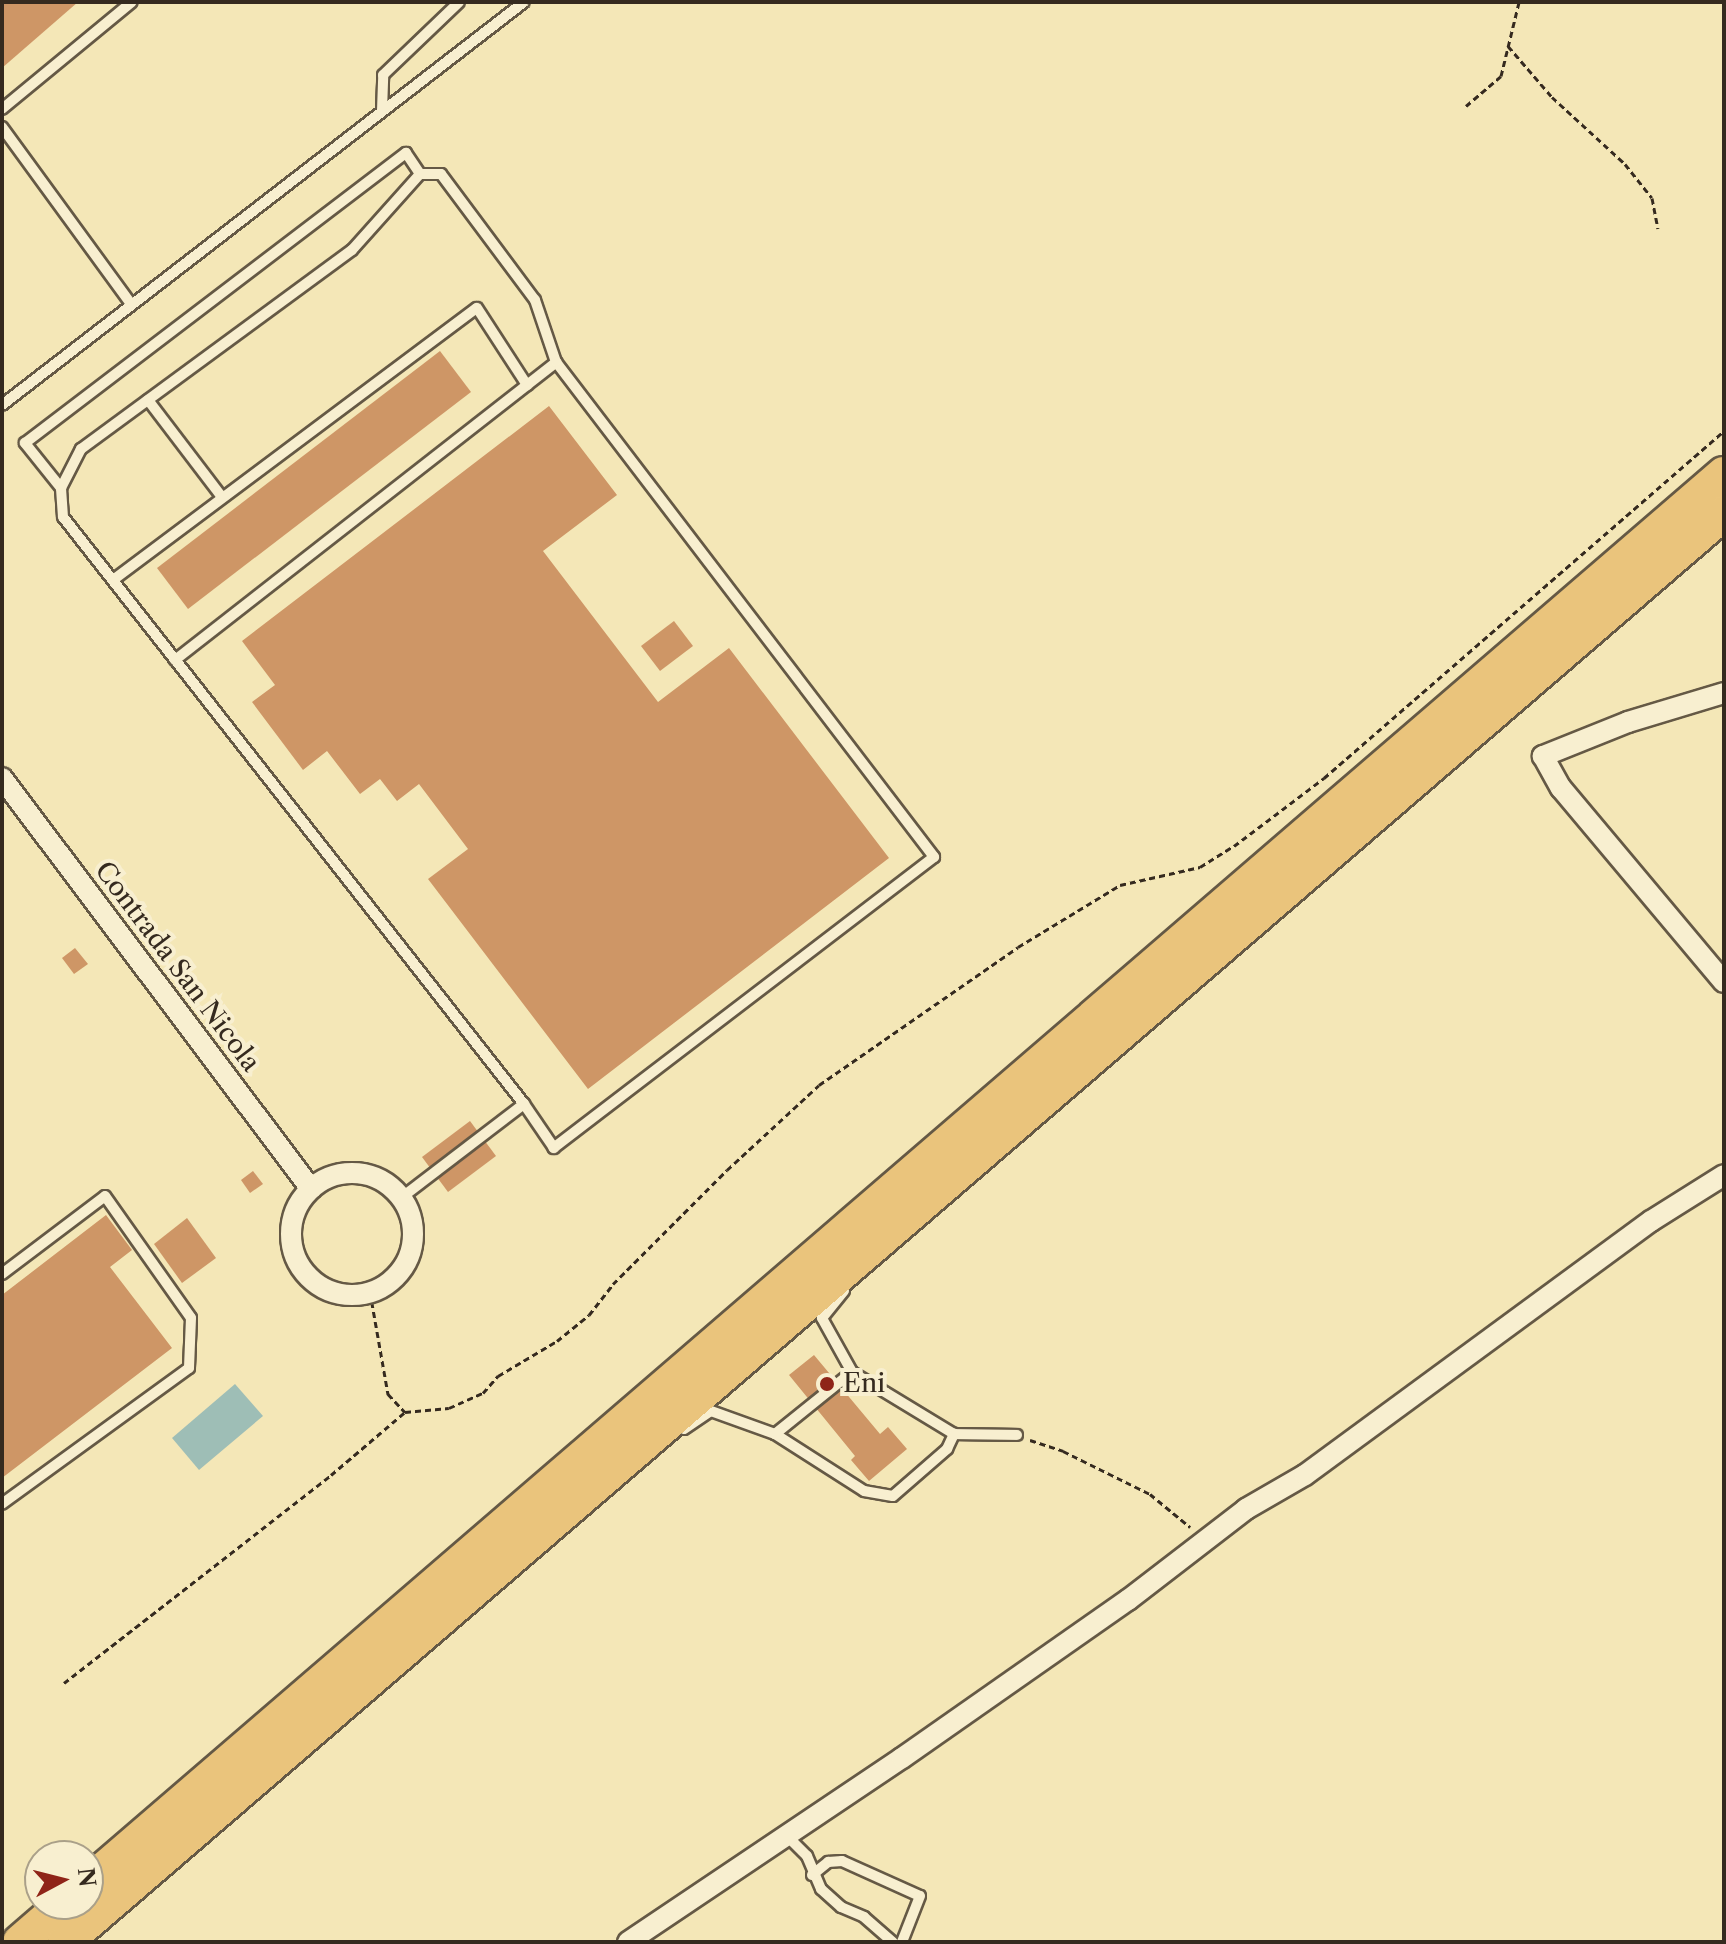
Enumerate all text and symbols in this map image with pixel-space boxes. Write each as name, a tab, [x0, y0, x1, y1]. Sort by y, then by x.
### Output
street label: Contrada San Nicola	[88, 856, 266, 1078]
place label: Eni	[843, 1368, 885, 1400]
marker: Eni	[818, 1375, 836, 1393]
north arrow	[24, 1840, 104, 1920]
text: N	[72, 1866, 101, 1888]

